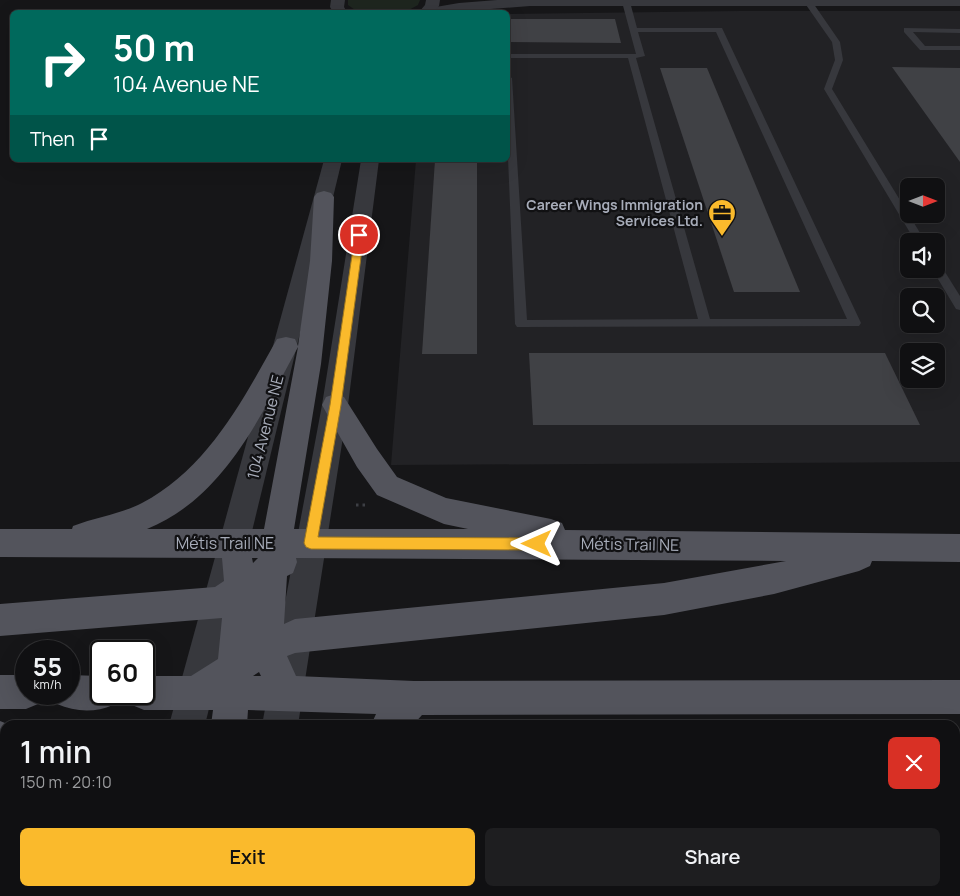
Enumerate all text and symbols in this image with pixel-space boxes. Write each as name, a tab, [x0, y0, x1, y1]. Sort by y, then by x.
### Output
text: 50 m	[113, 24, 195, 72]
icon: right	[30, 30, 95, 95]
text: 104 Avenue NE	[113, 69, 260, 99]
icon: arrive	[85, 125, 113, 153]
text: Then	[30, 126, 75, 152]
north arrow	[900, 178, 945, 222]
map controls	[900, 178, 945, 388]
place label: Career Wings Immigration Services Ltd.	[526, 195, 703, 230]
office icon: Career Wings Immigration Services Ltd.	[707, 198, 737, 237]
pin	[338, 214, 380, 256]
icon: arrive	[345, 221, 373, 249]
button: sound	[900, 233, 945, 278]
button: search	[900, 288, 945, 333]
button: layers	[900, 343, 945, 388]
street label: 104 Avenue NE	[241, 373, 289, 481]
position arrow	[510, 517, 562, 569]
street label: Métis Trail NE	[176, 532, 274, 554]
street label: Métis Trail NE	[581, 532, 679, 556]
speed limit sign: 60	[90, 640, 155, 705]
text: 55	[33, 649, 62, 684]
text: km/h	[34, 676, 61, 693]
text: 1 min	[20, 731, 92, 772]
button: close	[888, 737, 940, 789]
text: 150 m · 20:10	[20, 771, 112, 793]
button: Exit	[20, 828, 475, 886]
button: Share	[485, 828, 940, 886]

